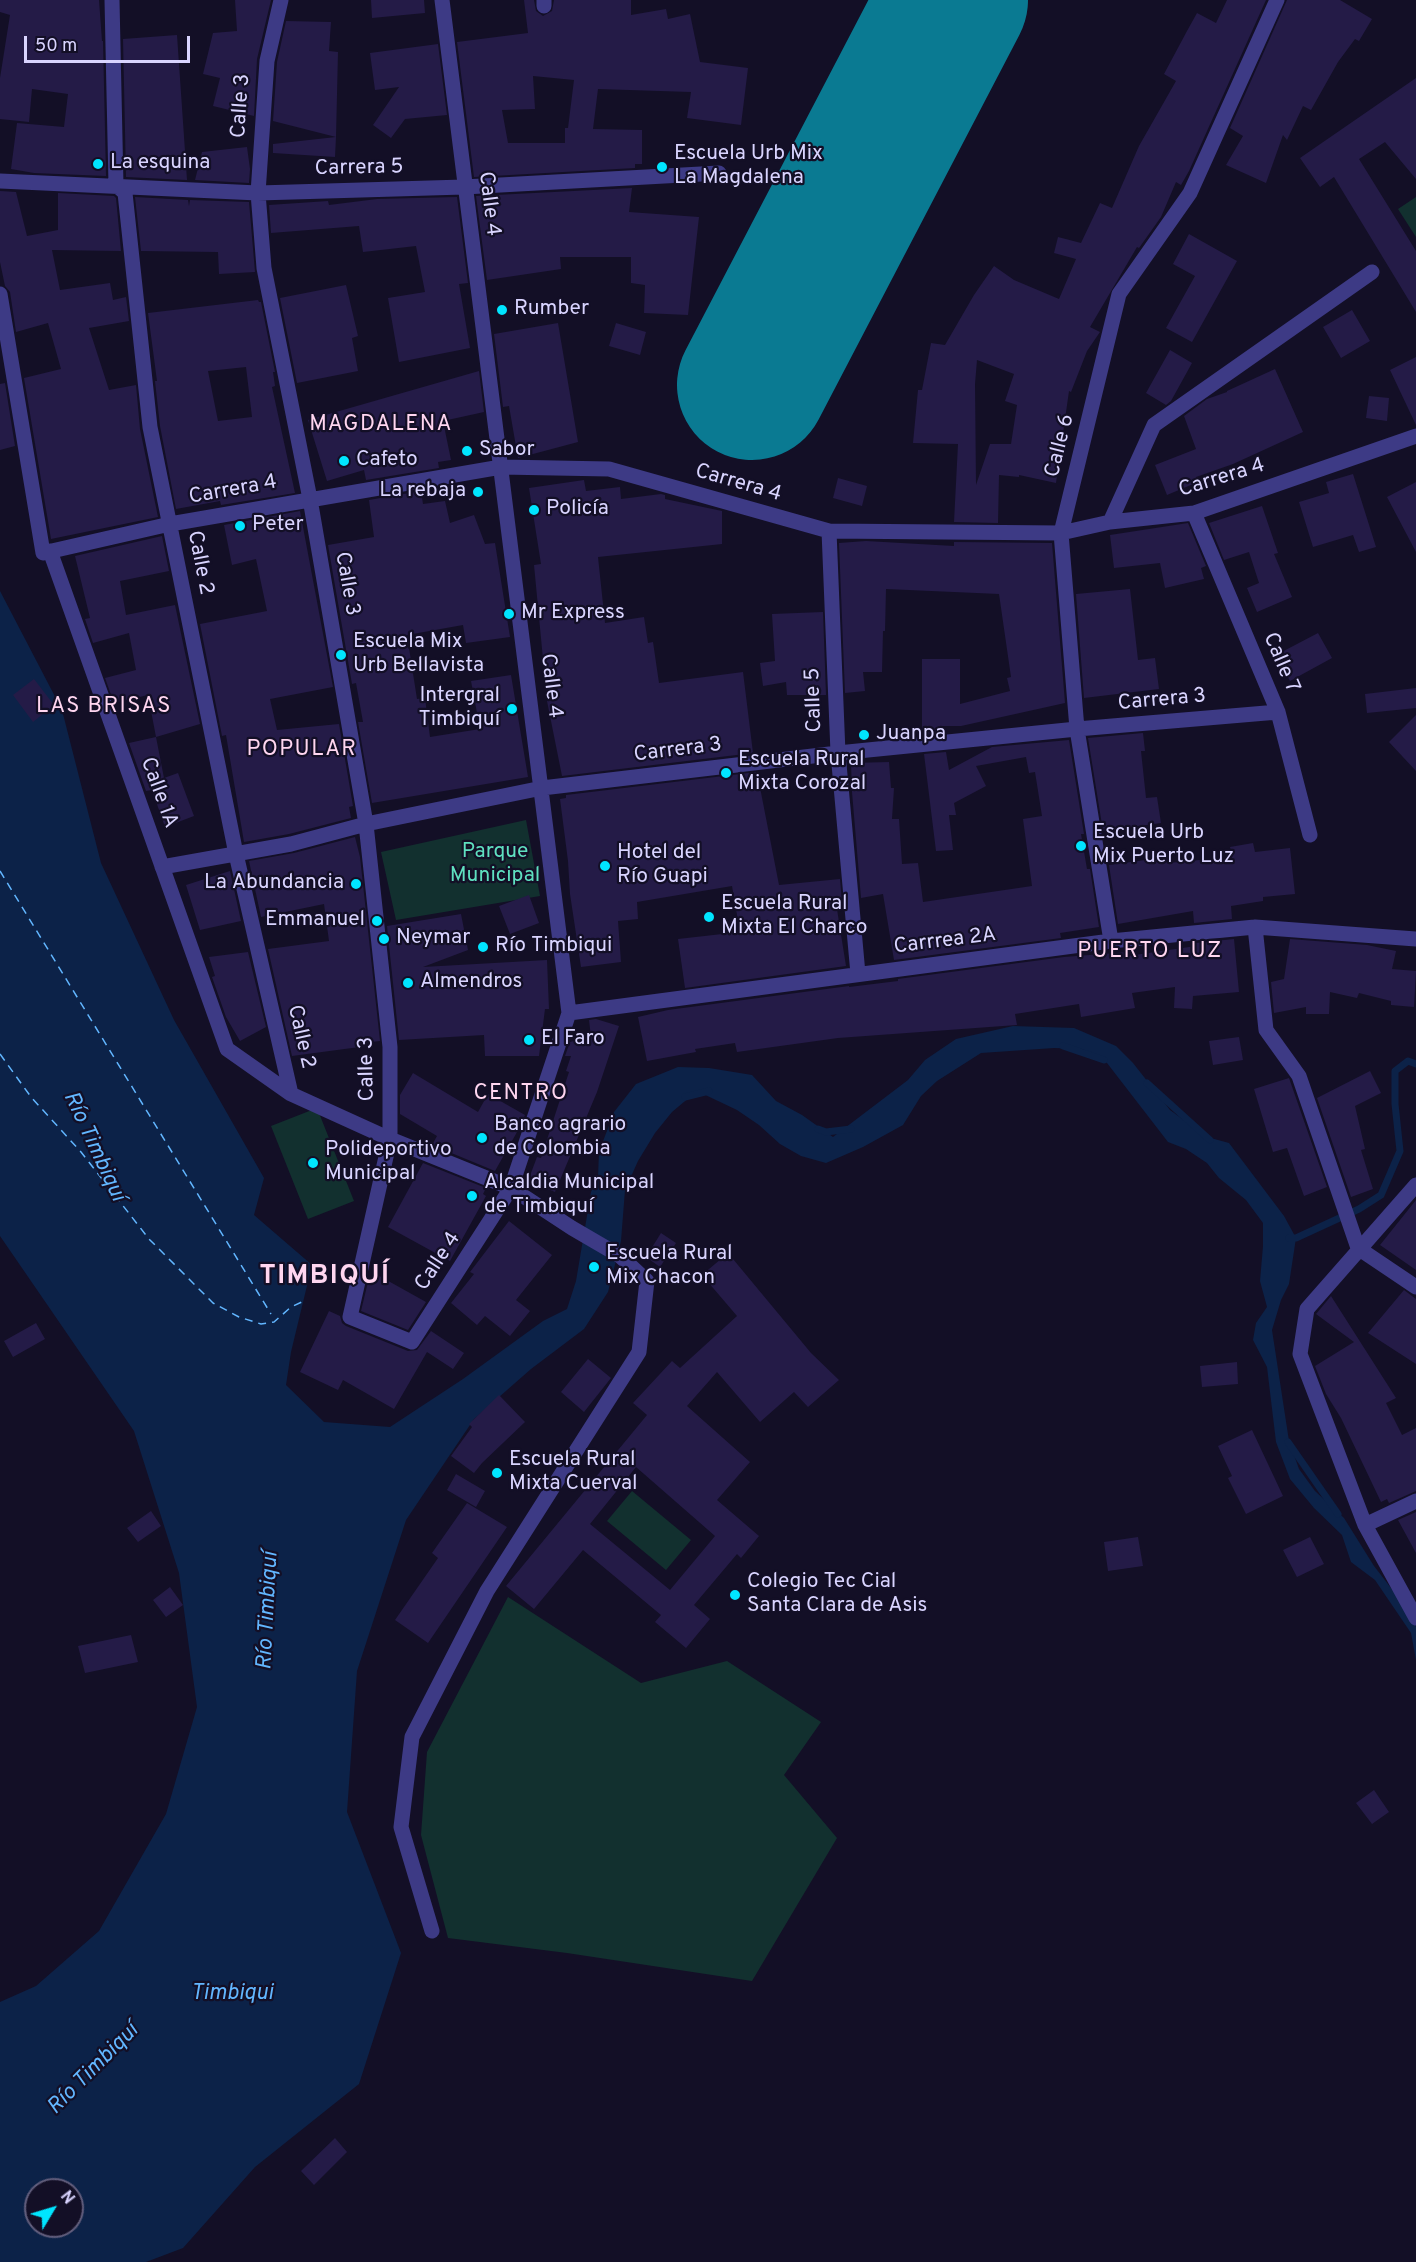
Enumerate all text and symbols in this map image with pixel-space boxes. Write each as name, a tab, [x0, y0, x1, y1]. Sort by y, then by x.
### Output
scale bar	[27, 24, 194, 62]
text: 50 m	[35, 35, 77, 58]
street label: Calle 3	[227, 73, 257, 139]
place label: Escuela Urb Mix La Magdalena	[674, 142, 823, 192]
place label: La esquina	[110, 151, 210, 177]
street label: Carrera 5	[314, 156, 404, 182]
marker: La esquina	[91, 157, 105, 171]
marker: Escuela Urb Mix La Magdalena	[655, 160, 669, 174]
street label: Calle 4	[472, 170, 504, 238]
place label: Rumber	[514, 297, 589, 323]
marker: Rumber	[495, 303, 509, 317]
street label: Calle 6	[1041, 412, 1081, 480]
district label: MAGDALENA	[309, 413, 453, 439]
place label: Sabor	[479, 438, 535, 464]
marker: Sabor	[460, 444, 474, 458]
place label: Cafeto	[356, 448, 418, 474]
marker: Cafeto	[337, 454, 351, 468]
street label: Carrera 4	[1176, 454, 1268, 504]
street label: Carrera 4	[692, 460, 784, 508]
street label: Carrera 4	[187, 471, 279, 511]
place label: La rebaja	[379, 479, 466, 505]
marker: La rebaja	[471, 485, 485, 499]
place label: Policía	[546, 497, 609, 523]
marker: Policía	[527, 503, 541, 517]
place label: Peter	[252, 513, 304, 539]
marker: Peter	[233, 519, 247, 533]
street label: Calle 2	[180, 529, 218, 597]
street label: Calle 3	[328, 550, 364, 618]
place label: Mr Express	[521, 601, 625, 627]
marker: Mr Express	[502, 607, 516, 621]
street label: Calle 7	[1256, 629, 1304, 697]
place label: Escuela Mix Urb Bellavista	[353, 630, 484, 680]
marker: Escuela Mix Urb Bellavista	[334, 648, 348, 662]
street label: Calle 4	[534, 652, 566, 720]
street label: Calle 5	[801, 667, 829, 733]
place label: Intergral Timbiquí	[419, 684, 500, 734]
street label: Carrera 3	[1117, 685, 1207, 717]
district label: LAS BRISAS	[36, 695, 172, 721]
marker: Intergral Timbiquí	[505, 702, 519, 716]
place label: Juanpa	[876, 722, 946, 748]
marker: Juanpa	[857, 728, 871, 742]
street label: Carrera 3	[633, 733, 723, 769]
district label: POPULAR	[247, 738, 357, 764]
place label: Escuela Rural Mixta Corozal	[738, 748, 866, 798]
street label: Calle 1A	[134, 754, 182, 832]
marker: Escuela Rural Mixta Corozal	[719, 766, 733, 780]
place label: Escuela Urb Mix Puerto Luz	[1093, 821, 1234, 871]
marker: Escuela Urb Mix Puerto Luz	[1074, 839, 1088, 853]
park label: Parque Municipal	[450, 840, 540, 890]
place label: Hotel del Río Guapi	[617, 841, 708, 891]
marker: Hotel del Río Guapi	[598, 859, 612, 873]
place label: La Abundancia	[204, 871, 344, 897]
marker: La Abundancia	[349, 877, 363, 891]
place label: Escuela Rural Mixta El Charco	[721, 892, 867, 942]
place label: Emmanuel	[265, 908, 365, 934]
marker: Escuela Rural Mixta El Charco	[702, 910, 716, 924]
marker: Emmanuel	[370, 914, 384, 928]
street label: Carrrea 2A	[892, 923, 998, 961]
place label: Neymar	[396, 926, 470, 952]
marker: Neymar	[377, 932, 391, 946]
place label: Río Timbiqui	[495, 934, 612, 960]
marker: Río Timbiqui	[476, 940, 490, 954]
district label: PUERTO LUZ	[1077, 940, 1223, 966]
place label: Almendros	[420, 970, 522, 996]
marker: Almendros	[401, 976, 415, 990]
street label: Calle 2	[280, 1003, 320, 1071]
place label: El Faro	[541, 1027, 605, 1053]
marker: El Faro	[522, 1033, 536, 1047]
street label: Calle 3	[355, 1037, 381, 1101]
district label: CENTRO	[474, 1082, 568, 1108]
water label: Río Timbiquí	[56, 1088, 130, 1206]
place label: Banco agrario de Colombia	[494, 1113, 626, 1163]
marker: Banco agrario de Colombia	[475, 1131, 489, 1145]
place label: Polideportivo Municipal	[325, 1138, 452, 1188]
marker: Polideportivo Municipal	[306, 1156, 320, 1170]
place label: Alcaldia Municipal de Timbiquí	[484, 1171, 654, 1221]
marker: Alcaldia Municipal de Timbiquí	[465, 1189, 479, 1203]
street label: Calle 4	[411, 1228, 467, 1296]
place label: Escuela Rural Mix Chacon	[606, 1242, 733, 1292]
marker: Escuela Rural Mix Chacon	[587, 1260, 601, 1274]
district label: TIMBIQUÍ	[259, 1262, 391, 1294]
place label: Escuela Rural Mixta Cuerval	[509, 1448, 638, 1498]
marker: Escuela Rural Mixta Cuerval	[490, 1466, 504, 1480]
water label: Río Timbiquí	[253, 1551, 285, 1671]
place label: Colegio Tec Cial Santa Clara de Asis	[747, 1570, 927, 1620]
marker: Colegio Tec Cial Santa Clara de Asis	[728, 1588, 742, 1602]
water label: Timbiqui	[191, 1982, 273, 2008]
water label: Río Timbiquí	[43, 2019, 145, 2121]
north arrow	[24, 2178, 84, 2238]
text: N	[55, 2187, 78, 2209]

